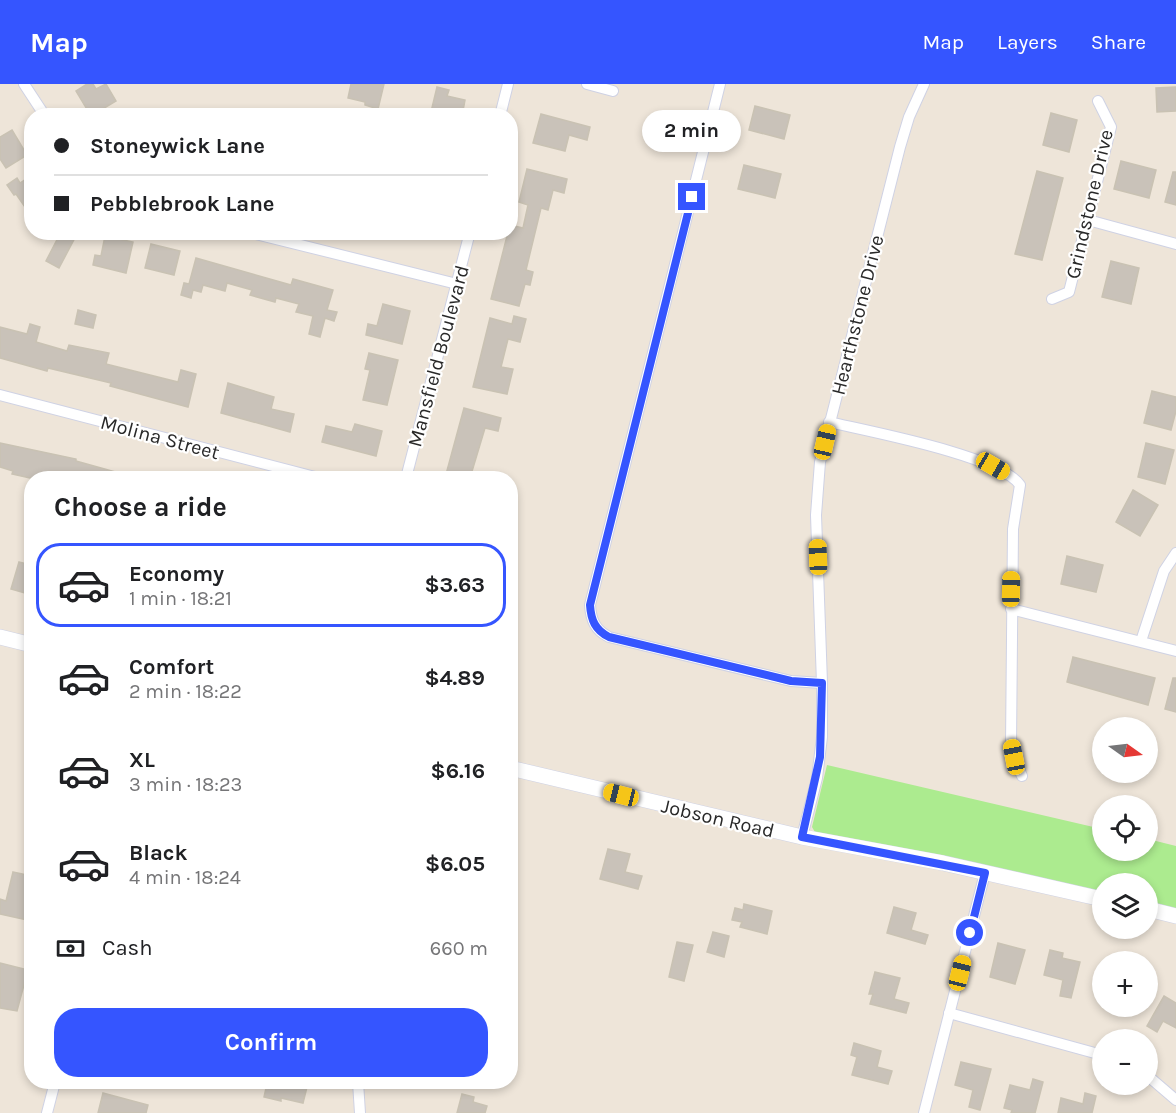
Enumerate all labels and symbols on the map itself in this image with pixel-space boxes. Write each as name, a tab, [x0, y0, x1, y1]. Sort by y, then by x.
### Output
callout: 2 min	[642, 110, 742, 152]
street label: Grindstone Drive	[1061, 127, 1118, 281]
route end	[678, 183, 705, 210]
street label: Hearthstone Drive	[826, 233, 889, 398]
street label: Mansfield Boulevard	[403, 263, 474, 450]
street label: Molina Street	[98, 411, 222, 465]
car	[812, 422, 838, 462]
car	[973, 449, 1013, 483]
car	[808, 539, 828, 575]
car	[1002, 571, 1020, 607]
north arrow	[1092, 717, 1158, 783]
car	[1002, 738, 1026, 776]
car	[601, 782, 641, 808]
street label: Jobson Road	[659, 794, 777, 843]
route start	[956, 919, 983, 946]
car	[947, 953, 973, 993]

